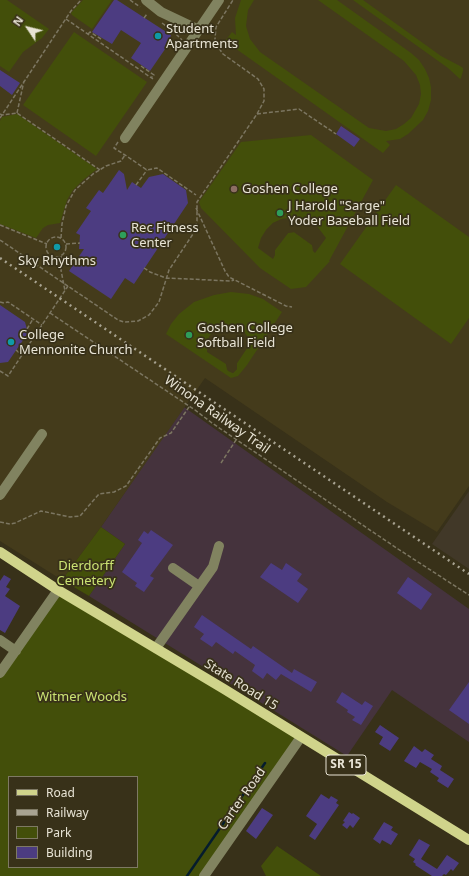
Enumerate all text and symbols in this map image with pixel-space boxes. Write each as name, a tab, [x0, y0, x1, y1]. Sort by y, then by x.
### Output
north arrow	[8, 8, 48, 48]
text: N	[9, 13, 26, 29]
place label: Student Apartments	[166, 21, 238, 52]
marker: Student Apartments	[153, 31, 163, 41]
place label: Goshen College	[242, 181, 338, 197]
marker: Goshen College	[229, 184, 239, 194]
place label: J Harold "Sarge" Yoder Baseball Field	[288, 198, 410, 229]
marker: J Harold "Sarge" Yoder Baseball Field	[275, 208, 285, 218]
place label: Rec Fitness Center	[131, 220, 199, 251]
marker: Rec Fitness Center	[118, 230, 128, 240]
marker: Sky Rhythms	[52, 242, 62, 252]
place label: Sky Rhythms	[18, 253, 96, 269]
place label: Goshen College Softball Field	[197, 320, 293, 351]
place label: College Mennonite Church	[19, 327, 133, 358]
marker: Goshen College Softball Field	[184, 330, 194, 340]
marker: College Mennonite Church	[6, 337, 16, 347]
street label: Winona Railway Trail	[161, 373, 273, 457]
park label: Dierdorff Cemetery	[56, 558, 116, 589]
street label: State Road 15	[201, 656, 281, 714]
park label: Witmer Woods	[37, 689, 127, 705]
road number: SR 15	[326, 755, 366, 775]
street label: Carter Road	[215, 765, 269, 833]
legend	[8, 776, 138, 868]
text: Road	[46, 784, 75, 801]
text: Railway	[46, 804, 89, 821]
text: Park	[46, 824, 71, 841]
text: Building	[46, 844, 93, 861]

